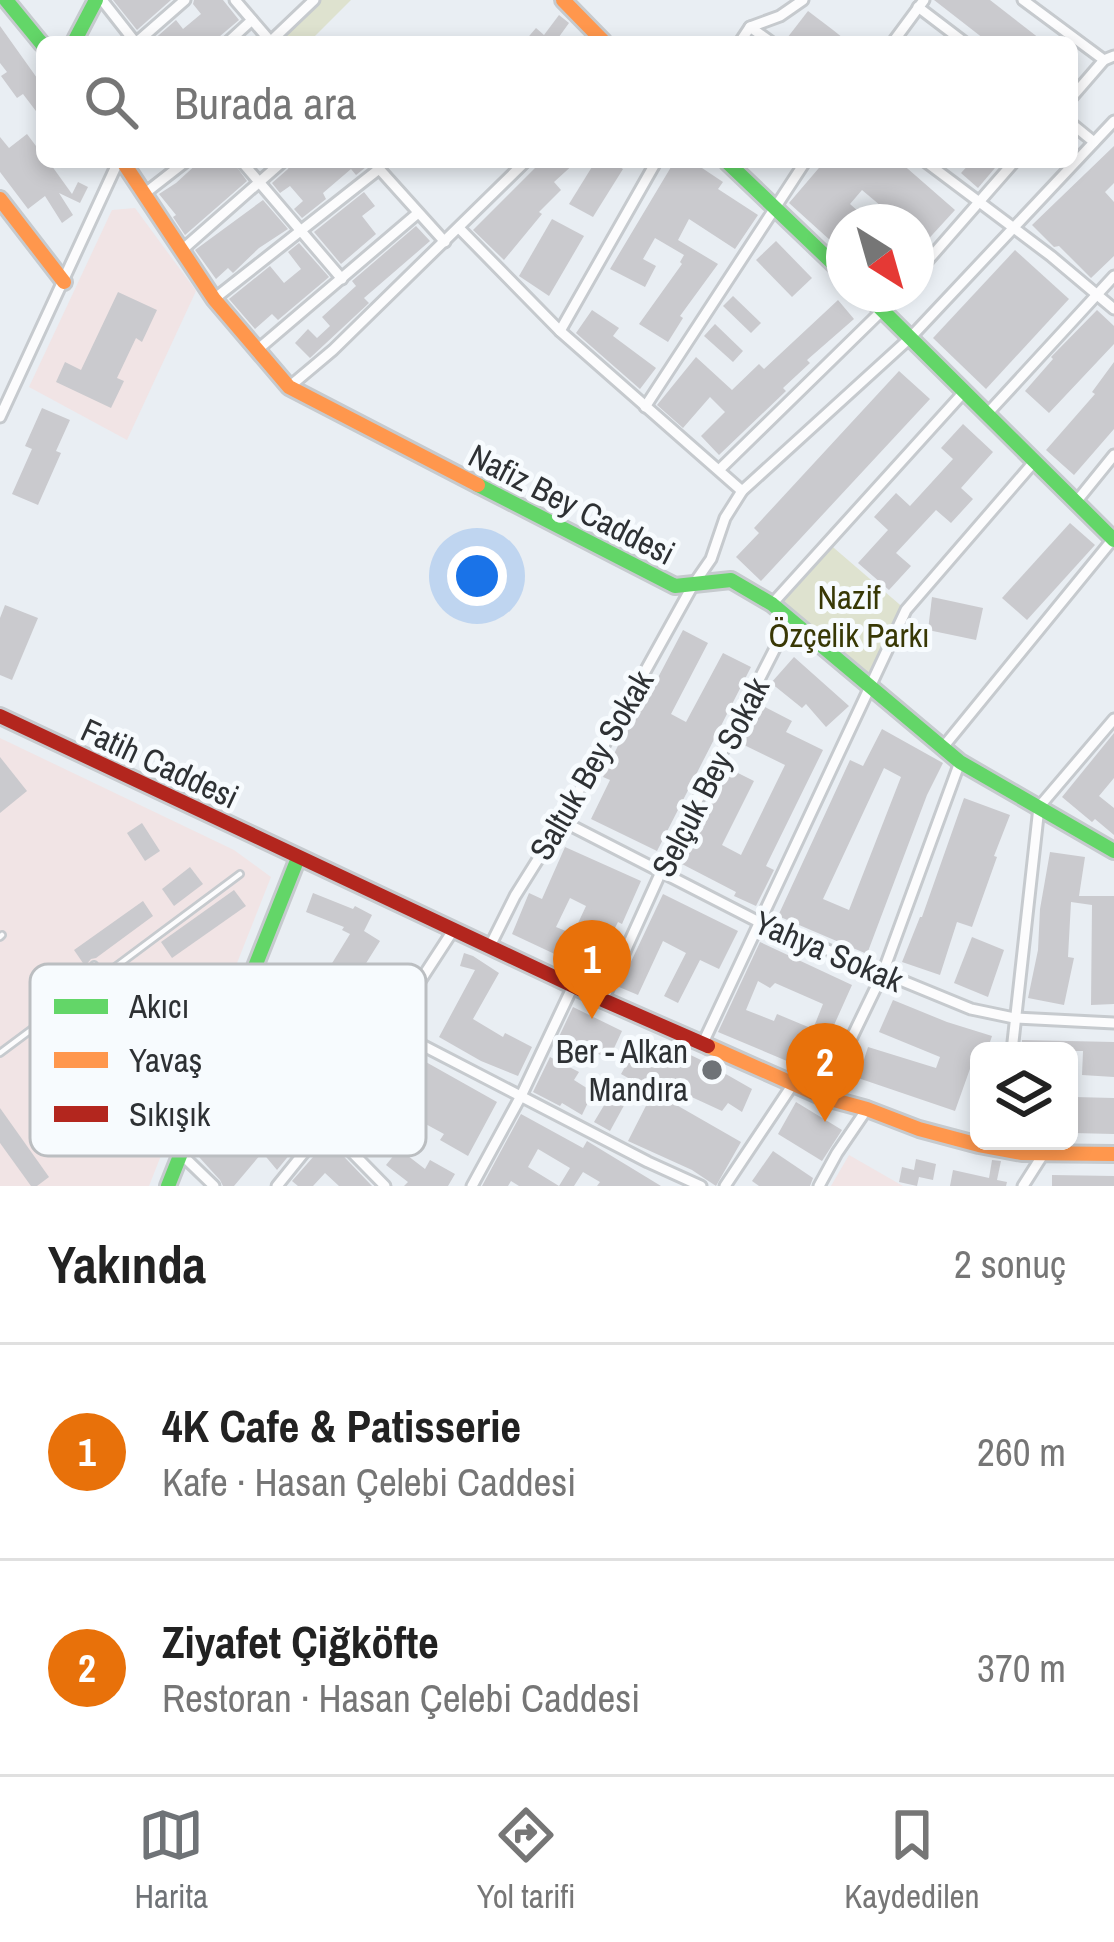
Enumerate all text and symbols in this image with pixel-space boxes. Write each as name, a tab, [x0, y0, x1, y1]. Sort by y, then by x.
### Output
search box	[36, 36, 1078, 168]
icon: search	[78, 69, 144, 135]
text: Burada ara	[174, 72, 357, 133]
north arrow	[826, 204, 934, 312]
street label: Nafiz Bey Caddesi	[461, 433, 683, 575]
your location	[447, 546, 507, 606]
park label: Nazif Özçelik Parkı	[769, 575, 929, 657]
street label: Saltuk Bey Sokak	[519, 662, 663, 868]
street label: Selçuk Bey Sokak	[641, 669, 779, 884]
street label: Fatih Caddesi	[74, 707, 246, 819]
street label: Yahya Sokak	[748, 900, 911, 1002]
pin: 1	[553, 920, 631, 1019]
legend	[30, 964, 426, 1156]
text: Akıcı	[128, 984, 189, 1028]
pin: 2	[786, 1023, 864, 1122]
place label: Ber - Alkan Mandıra	[556, 1029, 688, 1111]
text: Yavaş	[129, 1038, 202, 1082]
map controls	[970, 1042, 1078, 1150]
button: layers	[970, 1042, 1078, 1150]
marker: Ber - Alkan Mandıra	[699, 1057, 725, 1083]
text: Sıkışık	[129, 1092, 211, 1136]
text: Yakında	[48, 1230, 206, 1299]
text: 2 sonuç	[954, 1238, 1066, 1290]
text: 4K Cafe & Patisserie	[162, 1395, 521, 1456]
text: 1	[78, 1426, 96, 1478]
text: 260 m	[977, 1426, 1066, 1478]
text: Kafe · Hasan Çelebi Caddesi	[162, 1456, 576, 1508]
text: Ziyafet Çiğköfte	[162, 1611, 439, 1672]
text: 2	[78, 1642, 96, 1694]
text: 370 m	[977, 1642, 1066, 1694]
text: Restoran · Hasan Çelebi Caddesi	[162, 1672, 640, 1724]
tab: Harita	[134, 1802, 208, 1918]
tab: Yol tarifi	[477, 1802, 575, 1918]
tab: Kaydedilen	[844, 1802, 980, 1918]

